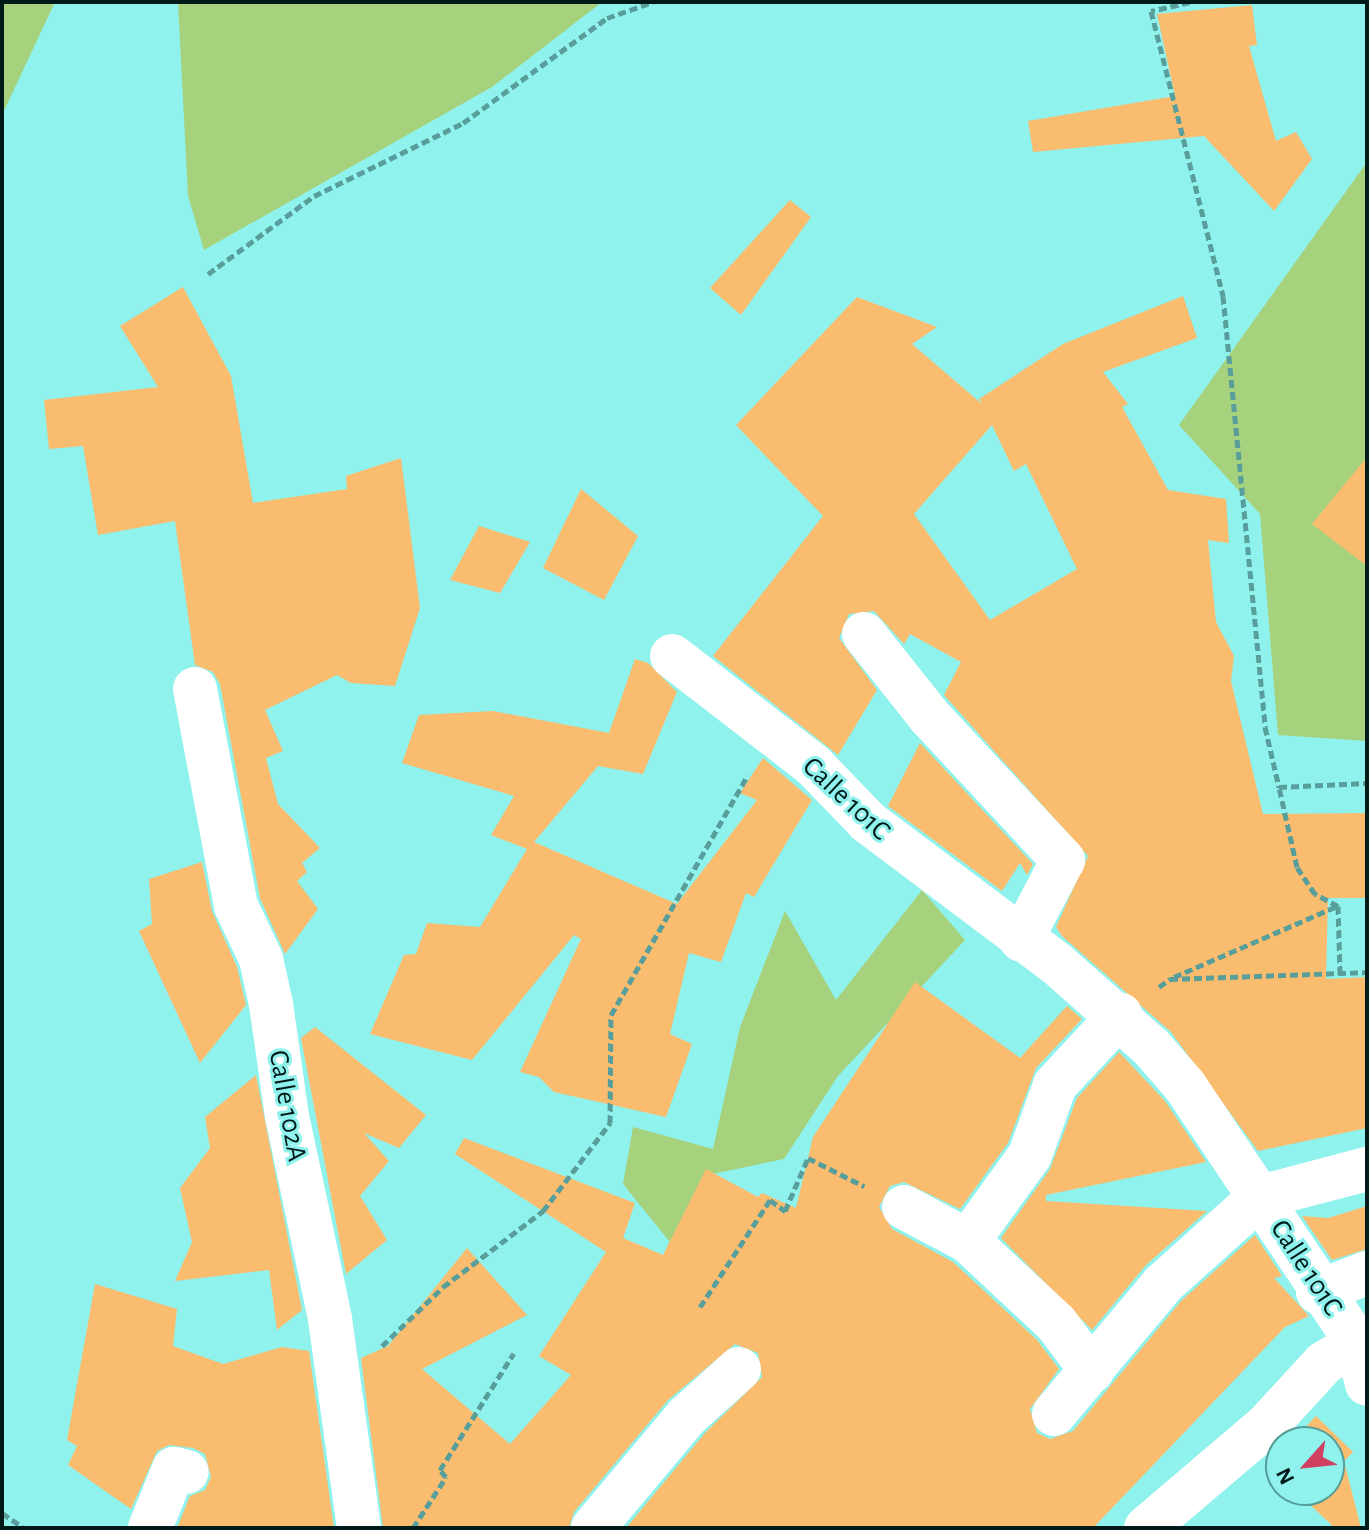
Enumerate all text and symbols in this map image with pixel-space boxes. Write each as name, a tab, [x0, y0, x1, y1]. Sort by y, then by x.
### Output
street label: Calle 101C	[795, 750, 897, 848]
street label: Calle 102A	[261, 1048, 313, 1164]
street label: Calle 101C	[1263, 1214, 1349, 1322]
north arrow	[1265, 1426, 1345, 1506]
text: N	[1272, 1464, 1299, 1488]

